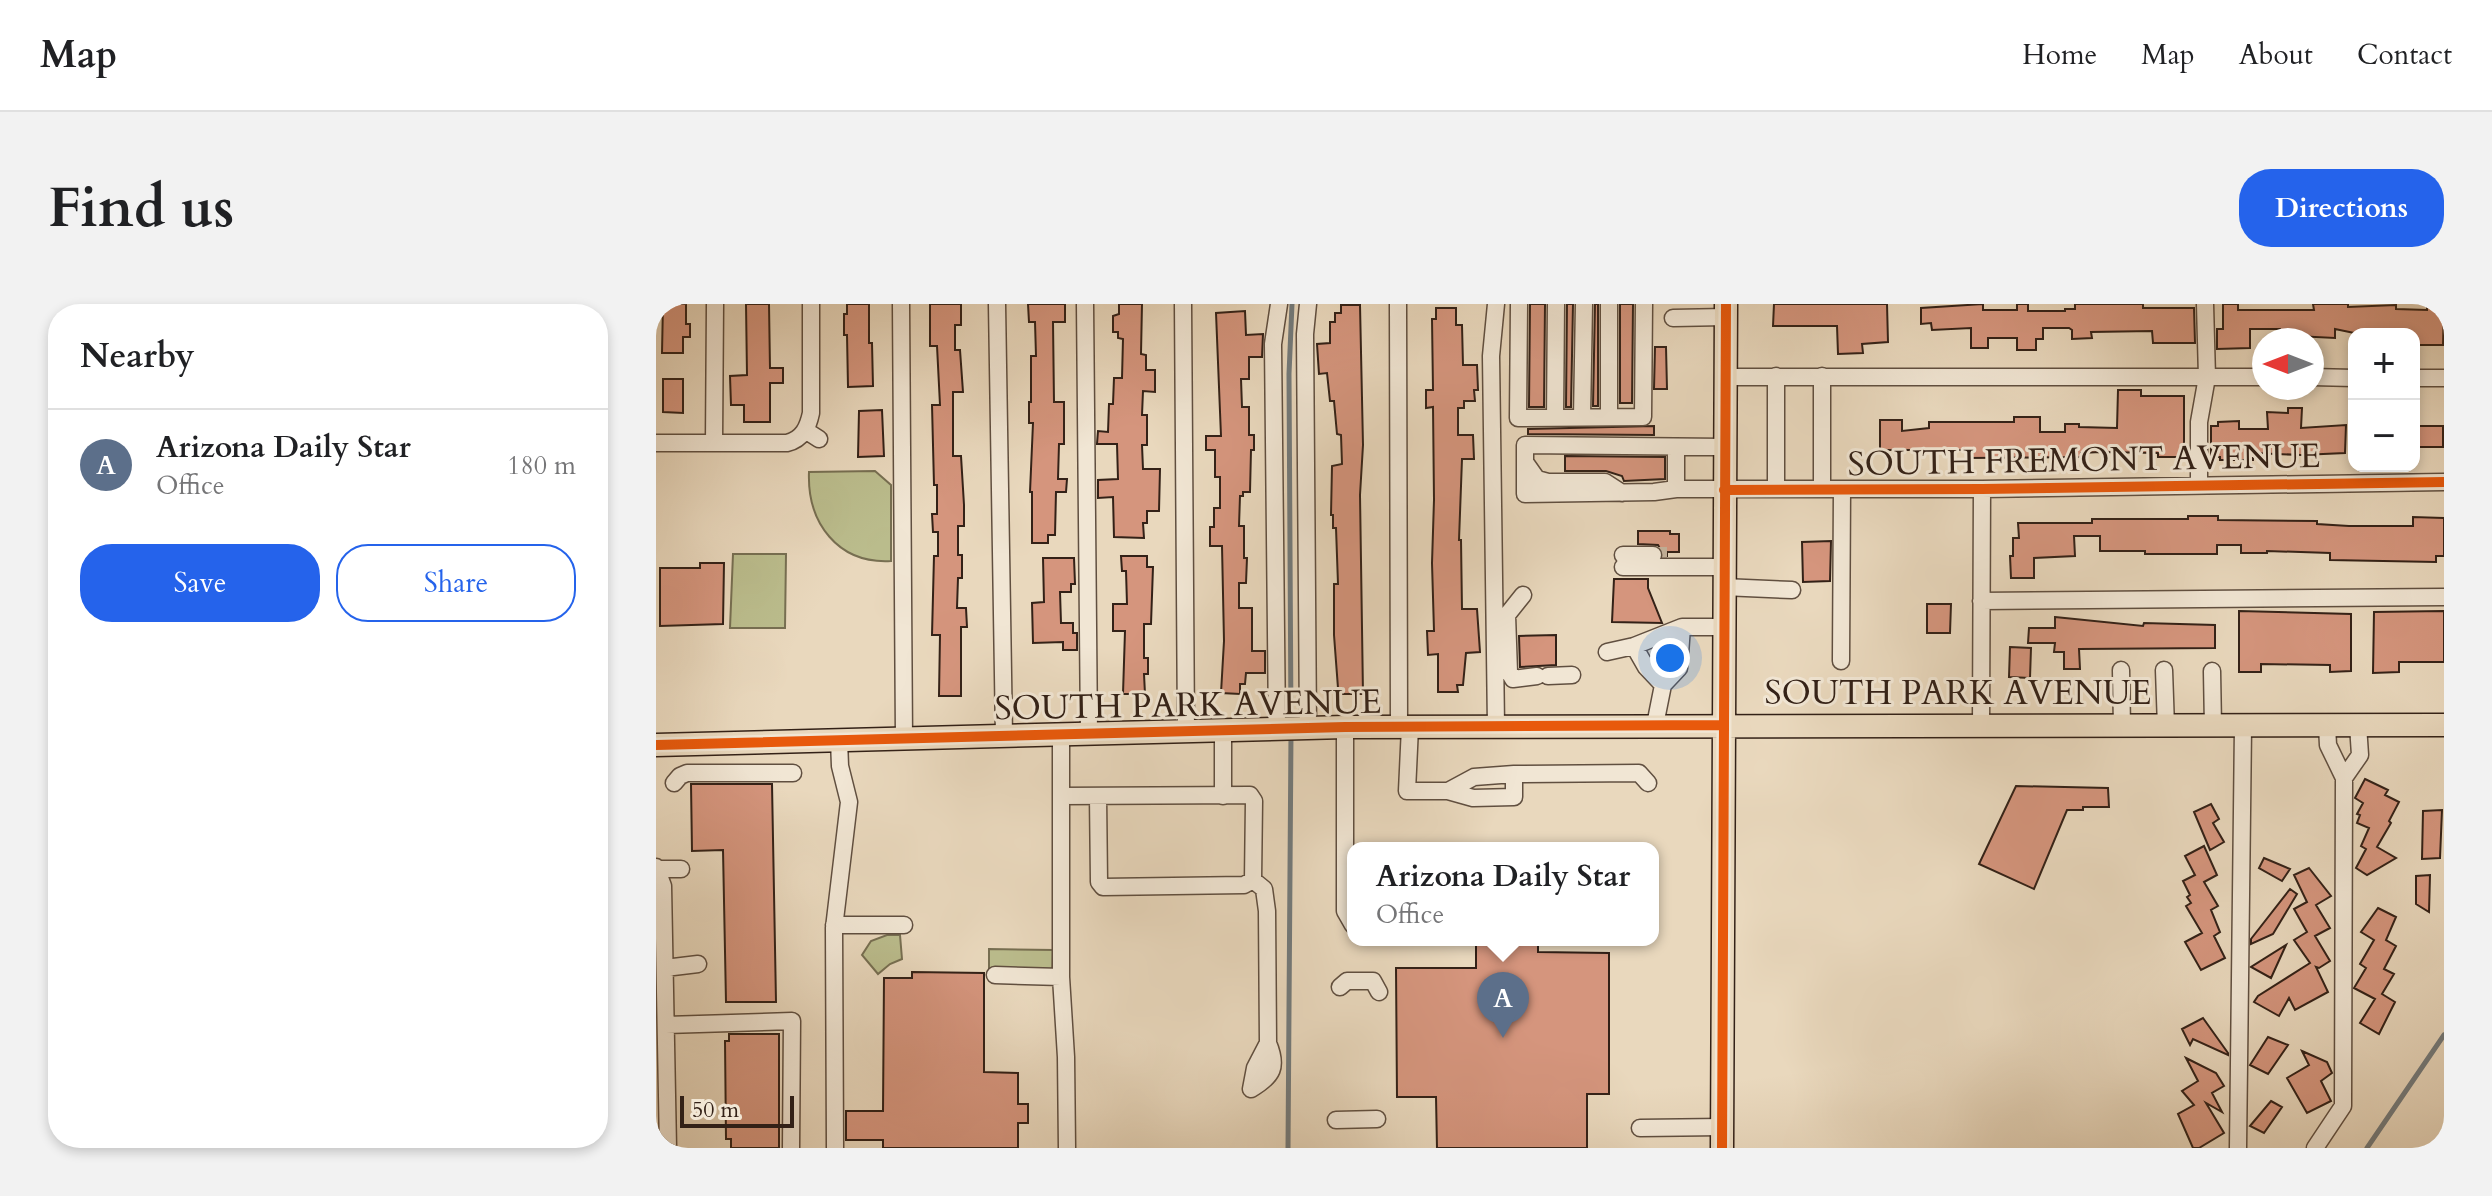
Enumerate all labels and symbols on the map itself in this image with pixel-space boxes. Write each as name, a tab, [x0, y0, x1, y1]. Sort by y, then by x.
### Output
north arrow	[2252, 328, 2324, 400]
street label: SOUTH FREMONT AVENUE	[1847, 433, 2321, 487]
your location	[1650, 638, 1690, 678]
street label: SOUTH PARK AVENUE	[1765, 670, 2151, 716]
street label: SOUTH PARK AVENUE	[994, 679, 1382, 731]
pin: A	[1477, 972, 1529, 1038]
scale bar	[680, 1092, 794, 1128]

